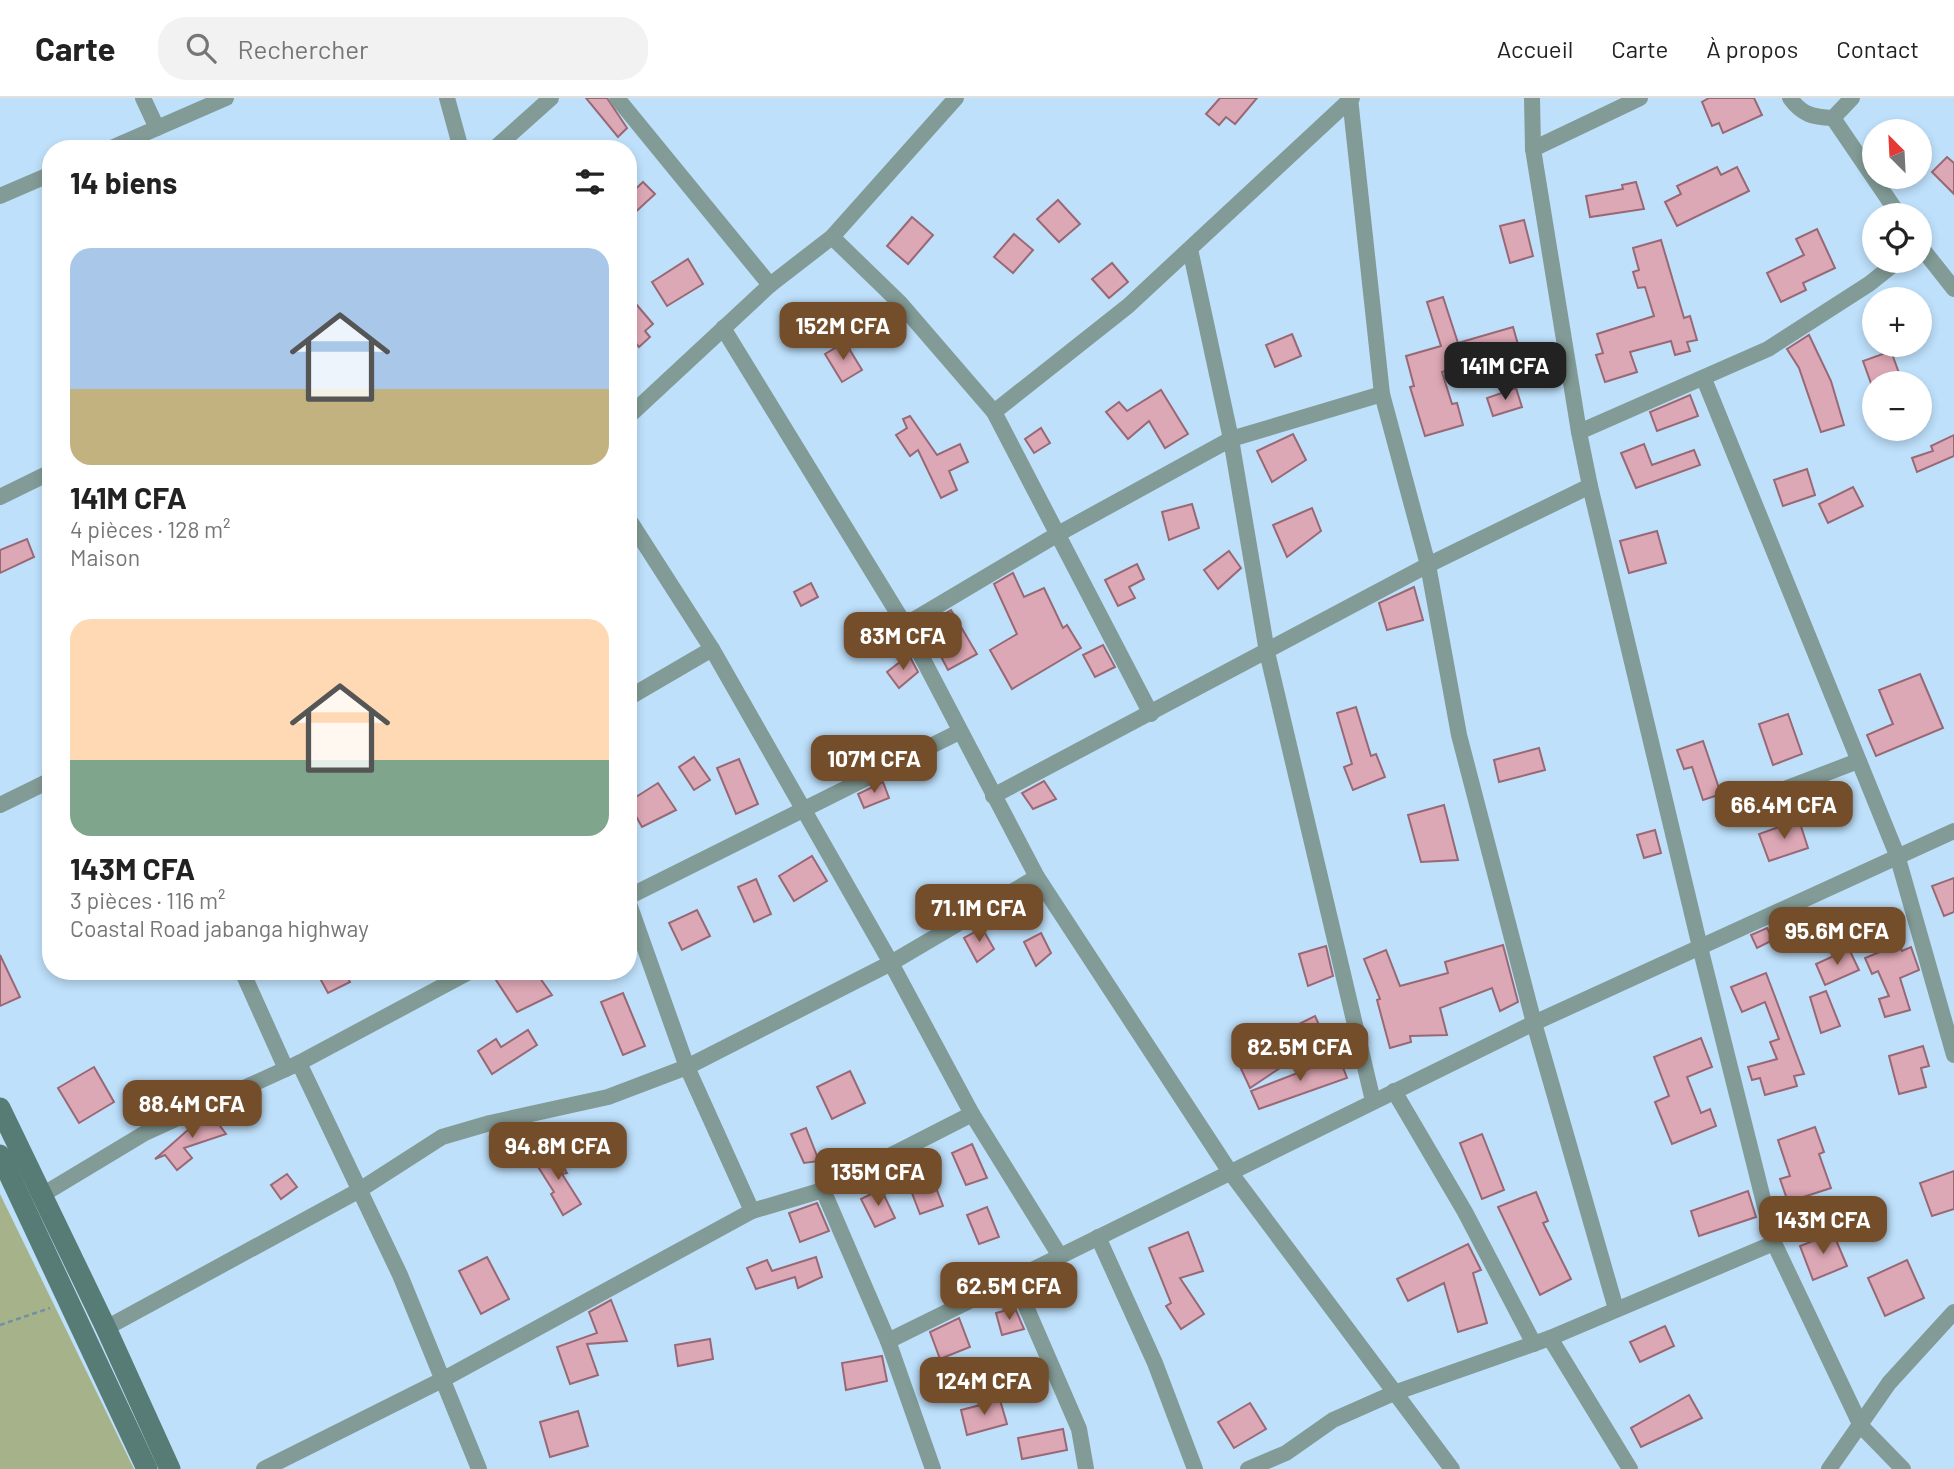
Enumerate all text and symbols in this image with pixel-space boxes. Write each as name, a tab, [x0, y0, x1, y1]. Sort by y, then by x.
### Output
search box	[158, 17, 648, 80]
text: Carte	[35, 28, 116, 68]
icon: search	[182, 29, 220, 67]
text: Rechercher	[238, 33, 368, 64]
text: Accueil	[1497, 34, 1573, 63]
text: Carte	[1611, 34, 1668, 63]
text: À propos	[1706, 34, 1798, 63]
text: Contact	[1836, 34, 1919, 63]
north arrow	[1862, 119, 1932, 189]
map controls	[1862, 119, 1932, 441]
icon: filters	[571, 163, 609, 201]
text: 14 biens	[70, 164, 177, 200]
button: locate	[1862, 203, 1932, 273]
button: +	[1862, 287, 1932, 357]
icon: home	[277, 294, 403, 420]
pin: 152M CFA	[771, 302, 915, 362]
text: 152M CFA	[796, 311, 890, 339]
pin: 141M CFA	[1433, 342, 1577, 402]
text: 141M CFA	[1460, 351, 1550, 379]
button: −	[1862, 371, 1932, 441]
text: 141M CFA	[70, 479, 187, 515]
text: 4 pièces · 128 m²	[70, 515, 231, 543]
text: Maison	[70, 543, 140, 571]
pin: 83M CFA	[838, 612, 968, 672]
text: 83M CFA	[860, 621, 946, 649]
icon: home	[277, 665, 403, 791]
pin: 107M CFA	[802, 736, 946, 795]
text: 107M CFA	[827, 744, 921, 772]
pin: 66.4M CFA	[1704, 782, 1864, 841]
text: 66.4M CFA	[1731, 790, 1837, 818]
text: 143M CFA	[70, 850, 195, 886]
pin: 71.1M CFA	[899, 884, 1059, 944]
text: 3 pièces · 116 m²	[70, 886, 225, 914]
text: 71.1M CFA	[931, 893, 1027, 921]
pin: 95.6M CFA	[1757, 908, 1917, 967]
text: Coastal Road jabanga highway	[70, 914, 369, 942]
text: 95.6M CFA	[1785, 916, 1889, 944]
pin: 82.5M CFA	[1220, 1024, 1380, 1083]
text: 82.5M CFA	[1247, 1032, 1353, 1060]
pin: 88.4M CFA	[112, 1080, 272, 1140]
text: 88.4M CFA	[139, 1089, 245, 1117]
pin: 94.8M CFA	[478, 1122, 638, 1182]
text: 94.8M CFA	[505, 1131, 611, 1159]
pin: 135M CFA	[806, 1148, 950, 1208]
text: 135M CFA	[831, 1157, 925, 1185]
pin: 143M CFA	[1751, 1196, 1895, 1256]
text: 143M CFA	[1775, 1205, 1871, 1233]
pin: 62.5M CFA	[929, 1262, 1089, 1322]
text: 62.5M CFA	[956, 1271, 1062, 1299]
pin: 124M CFA	[912, 1358, 1056, 1417]
text: 124M CFA	[936, 1366, 1032, 1394]

